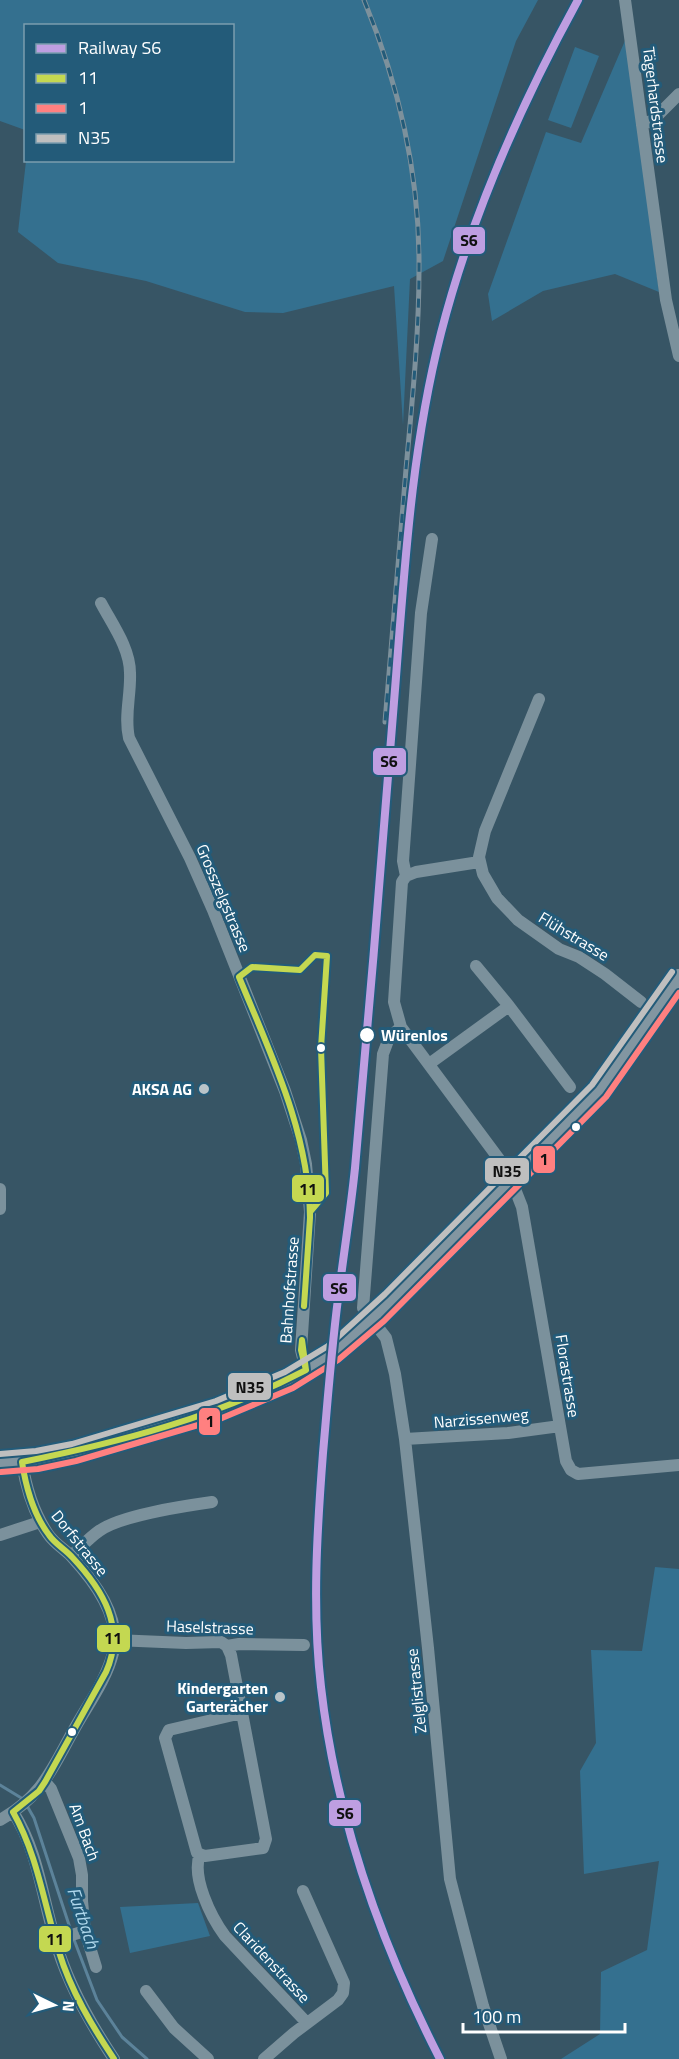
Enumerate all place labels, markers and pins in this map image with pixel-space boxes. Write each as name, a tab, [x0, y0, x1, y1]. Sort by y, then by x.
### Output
place label: Würenlos	[381, 1023, 448, 1047]
marker: Würenlos	[358, 1026, 376, 1044]
unlabelled marker	[315, 1042, 327, 1054]
place label: AKSA AG	[132, 1077, 192, 1101]
marker: AKSA AG	[197, 1082, 211, 1096]
unlabelled marker	[570, 1121, 582, 1133]
place label: Kindergarten Garterächer	[177, 1676, 268, 1718]
marker: Kindergarten Garterächer	[273, 1690, 287, 1704]
unlabelled marker	[66, 1726, 78, 1738]

